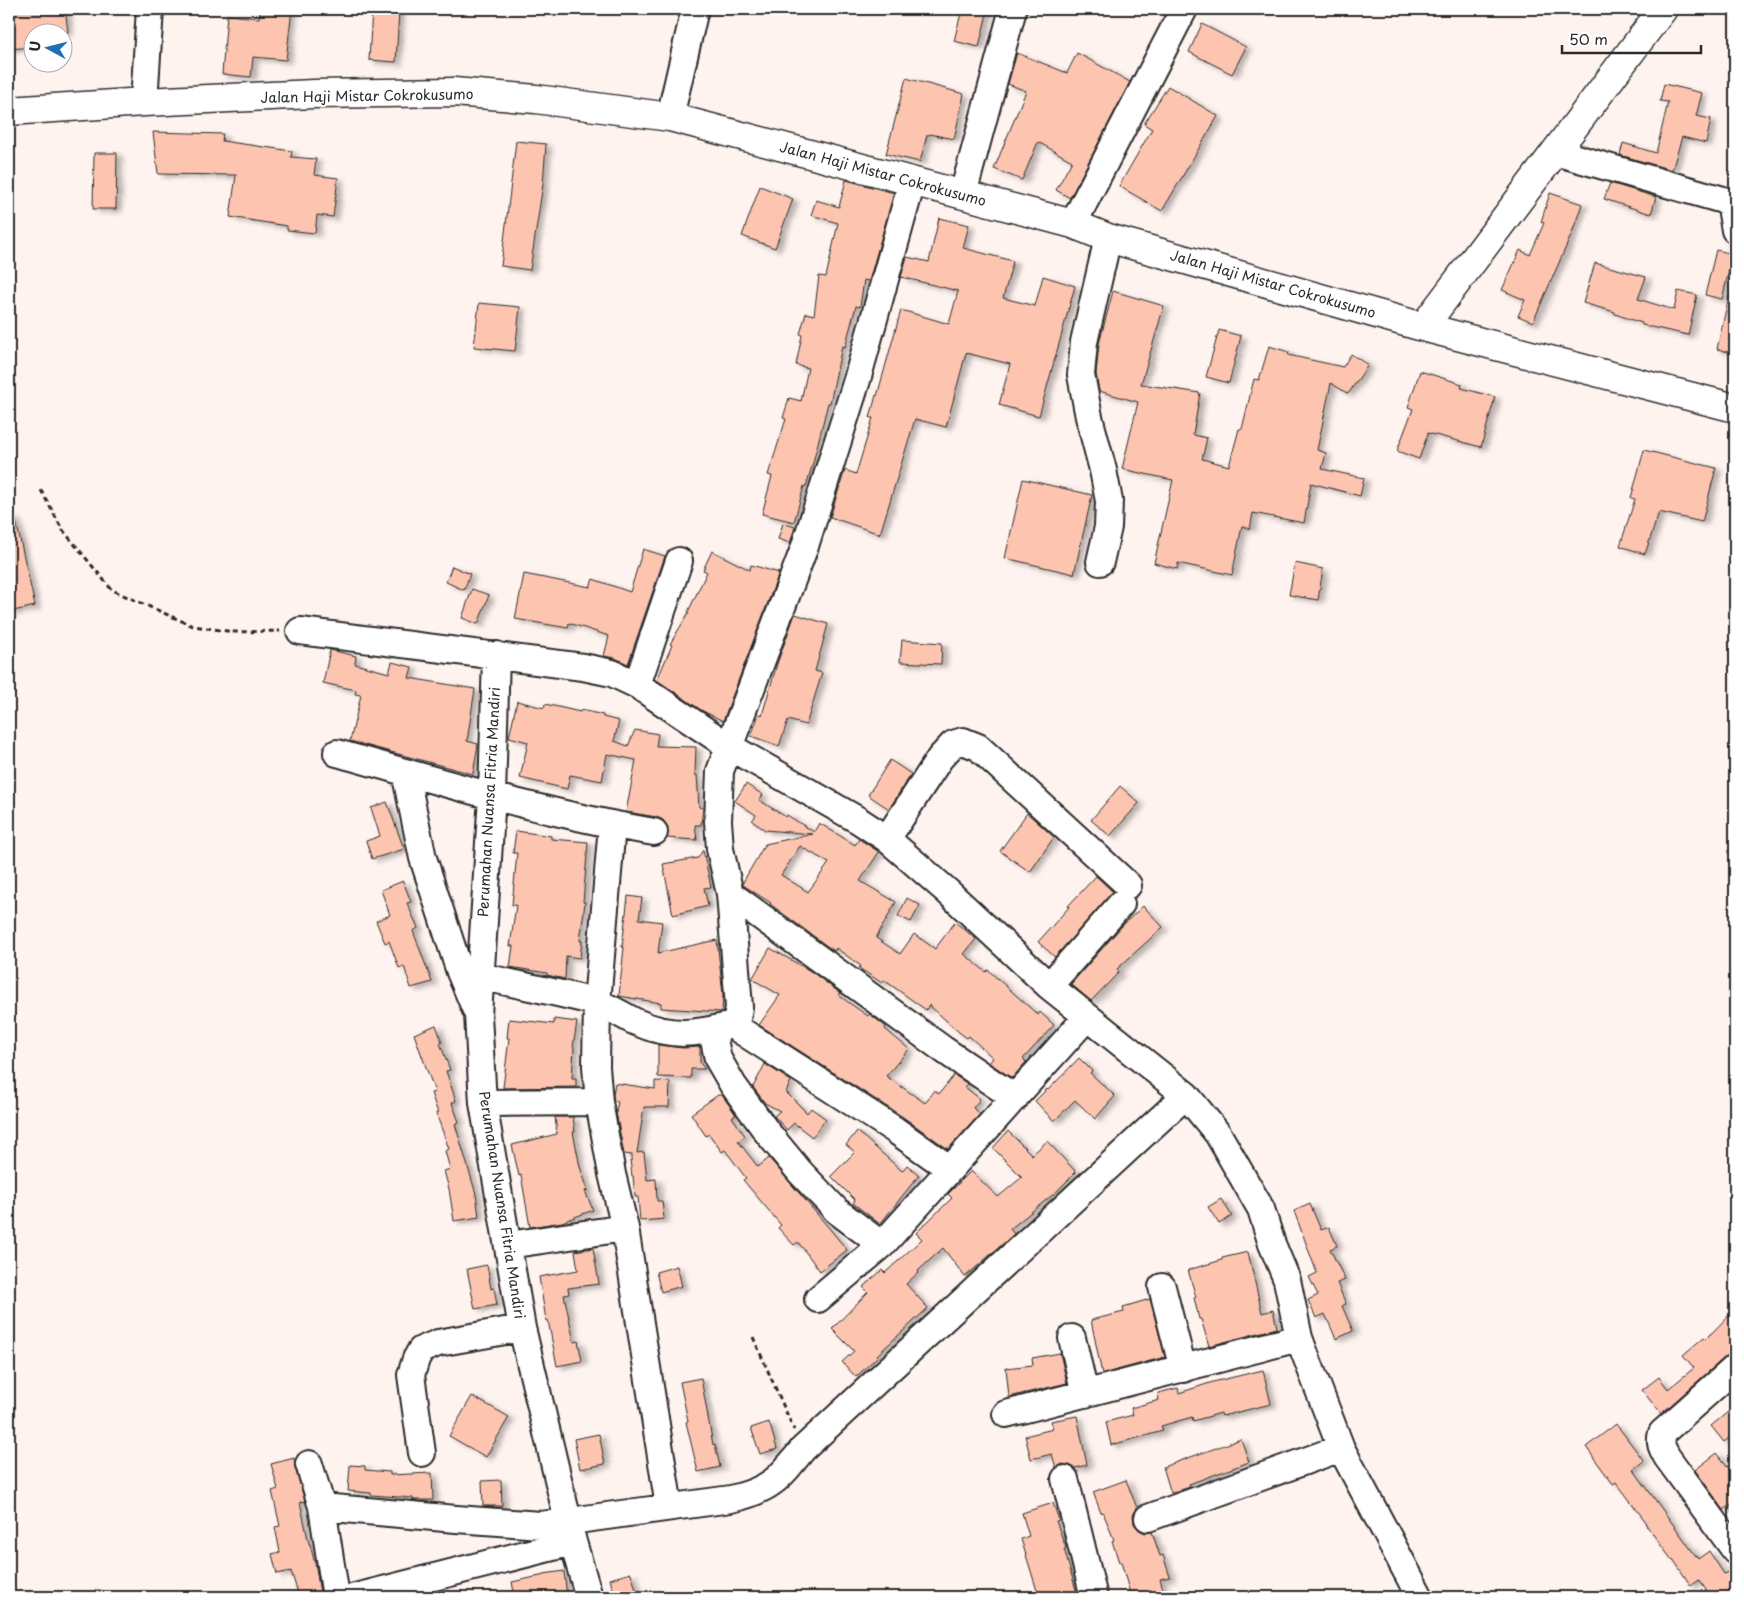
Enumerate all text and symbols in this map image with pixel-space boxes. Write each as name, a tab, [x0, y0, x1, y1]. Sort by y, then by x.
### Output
north arrow	[22, 22, 72, 72]
scale bar	[1562, 22, 1700, 54]
text: 50 m	[1569, 27, 1608, 50]
text: U	[24, 40, 46, 53]
street label: Jalan Haji Mistar Cokrokusumo	[260, 83, 474, 108]
street label: Jalan Haji Mistar Cokrokusumo	[778, 136, 989, 211]
street label: Jalan Haji Mistar Cokrokusumo	[1168, 244, 1379, 323]
street label: Perumahan Nuansa Fitria Mandiri	[472, 686, 505, 918]
street label: Perumahan Nuansa Fitria Mandiri	[474, 1089, 531, 1320]

